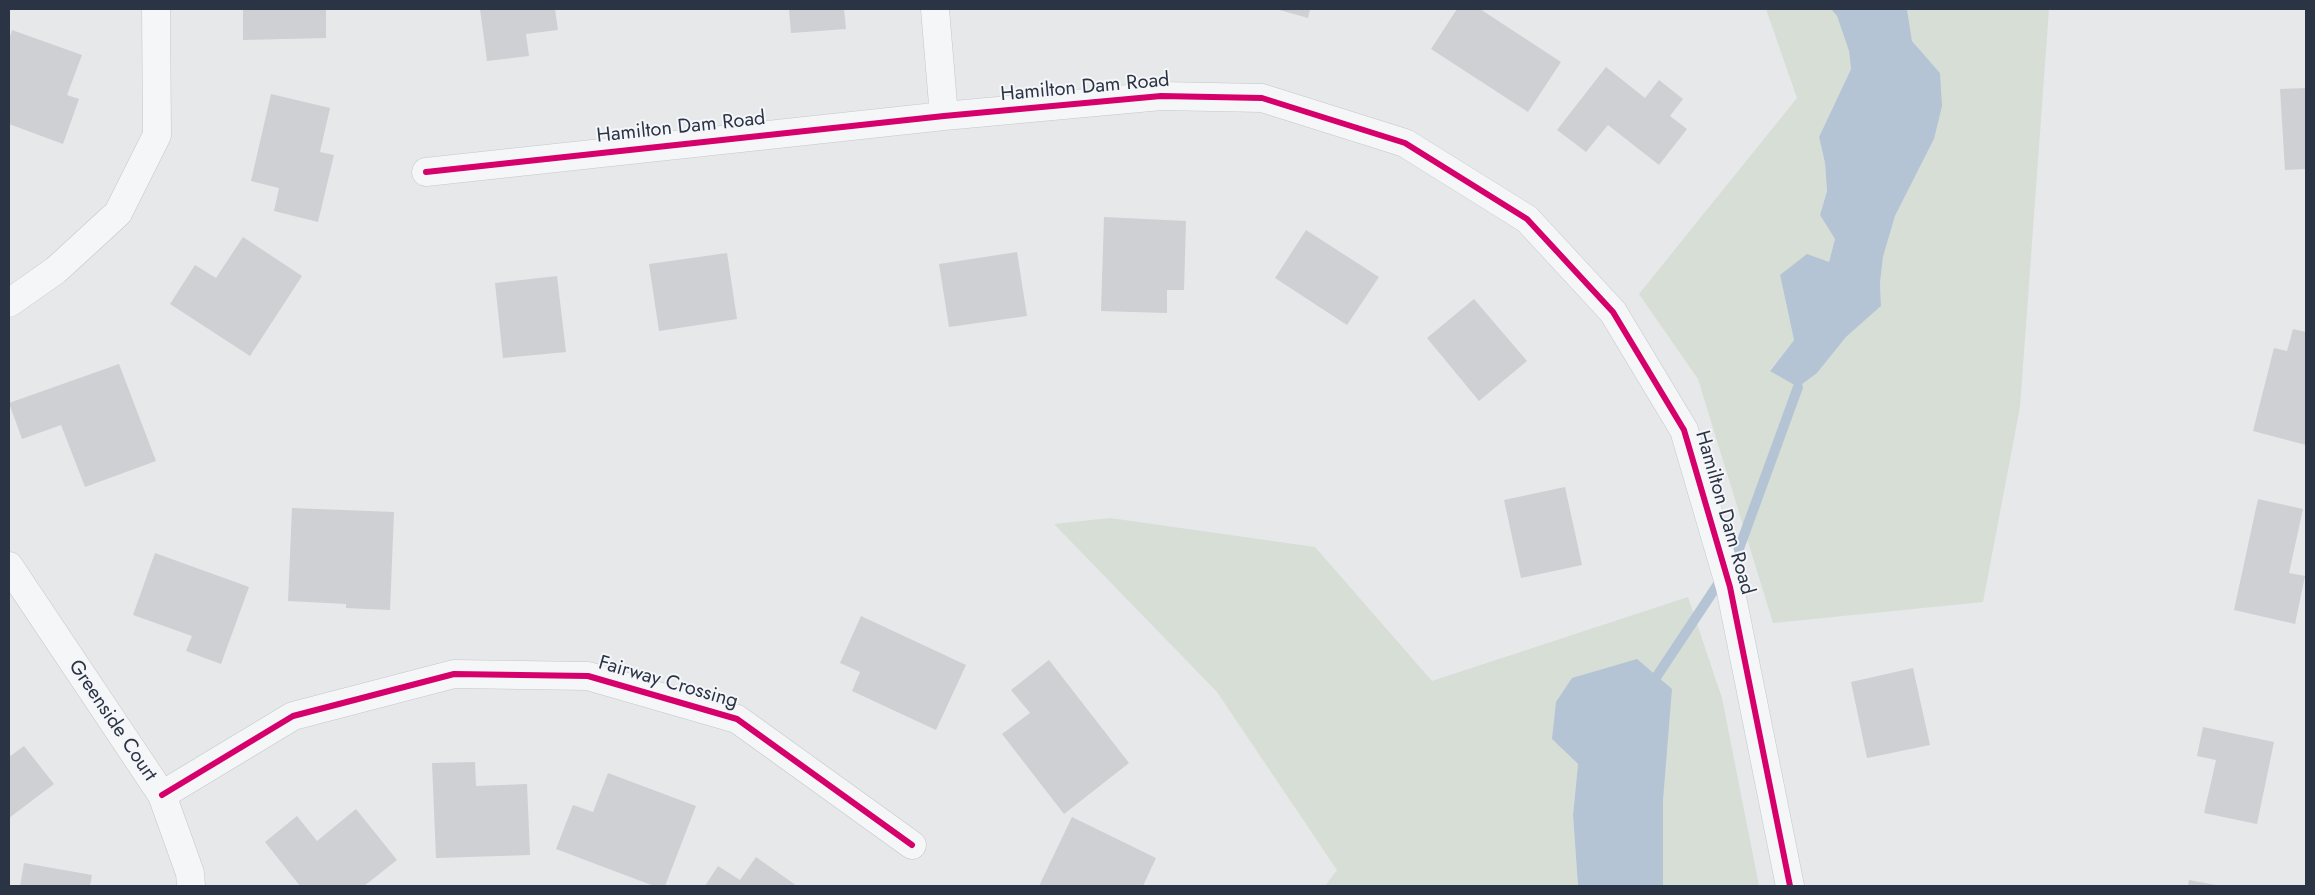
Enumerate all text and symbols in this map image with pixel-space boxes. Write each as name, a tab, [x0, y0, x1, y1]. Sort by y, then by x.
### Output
street label: Hamilton Dam Road	[1000, 69, 1170, 107]
street label: Hamilton Dam Road	[595, 107, 767, 149]
street label: Hamilton Dam Road	[1689, 428, 1759, 598]
street label: Fairway Crossing	[595, 652, 741, 714]
street label: Greenside Court	[63, 656, 161, 786]

